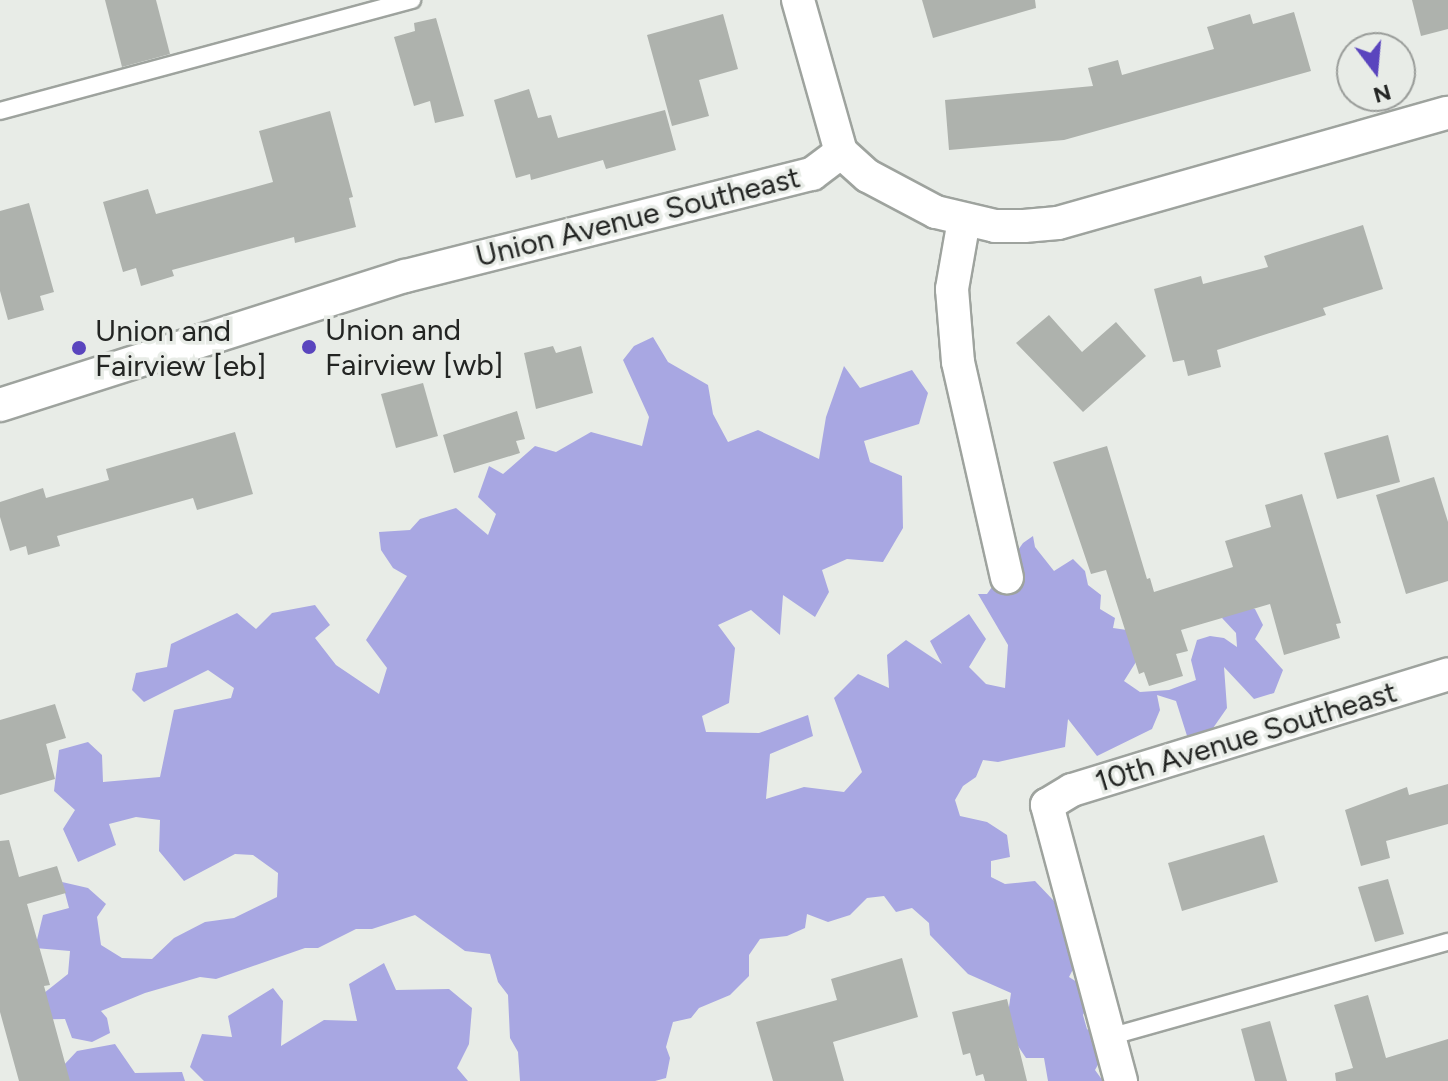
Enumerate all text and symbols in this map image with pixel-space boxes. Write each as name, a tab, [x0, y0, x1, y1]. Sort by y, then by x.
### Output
north arrow	[1336, 32, 1416, 112]
text: N	[1370, 78, 1394, 109]
street label: Union Avenue Southeast	[472, 159, 804, 275]
place label: Union and Fairview [wb]	[325, 312, 504, 382]
place label: Union and Fairview [eb]	[95, 313, 266, 384]
marker: Union and Fairview [wb]	[300, 338, 318, 356]
marker: Union and Fairview [eb]	[70, 339, 88, 357]
street label: 10th Avenue Southeast	[1091, 674, 1401, 800]

